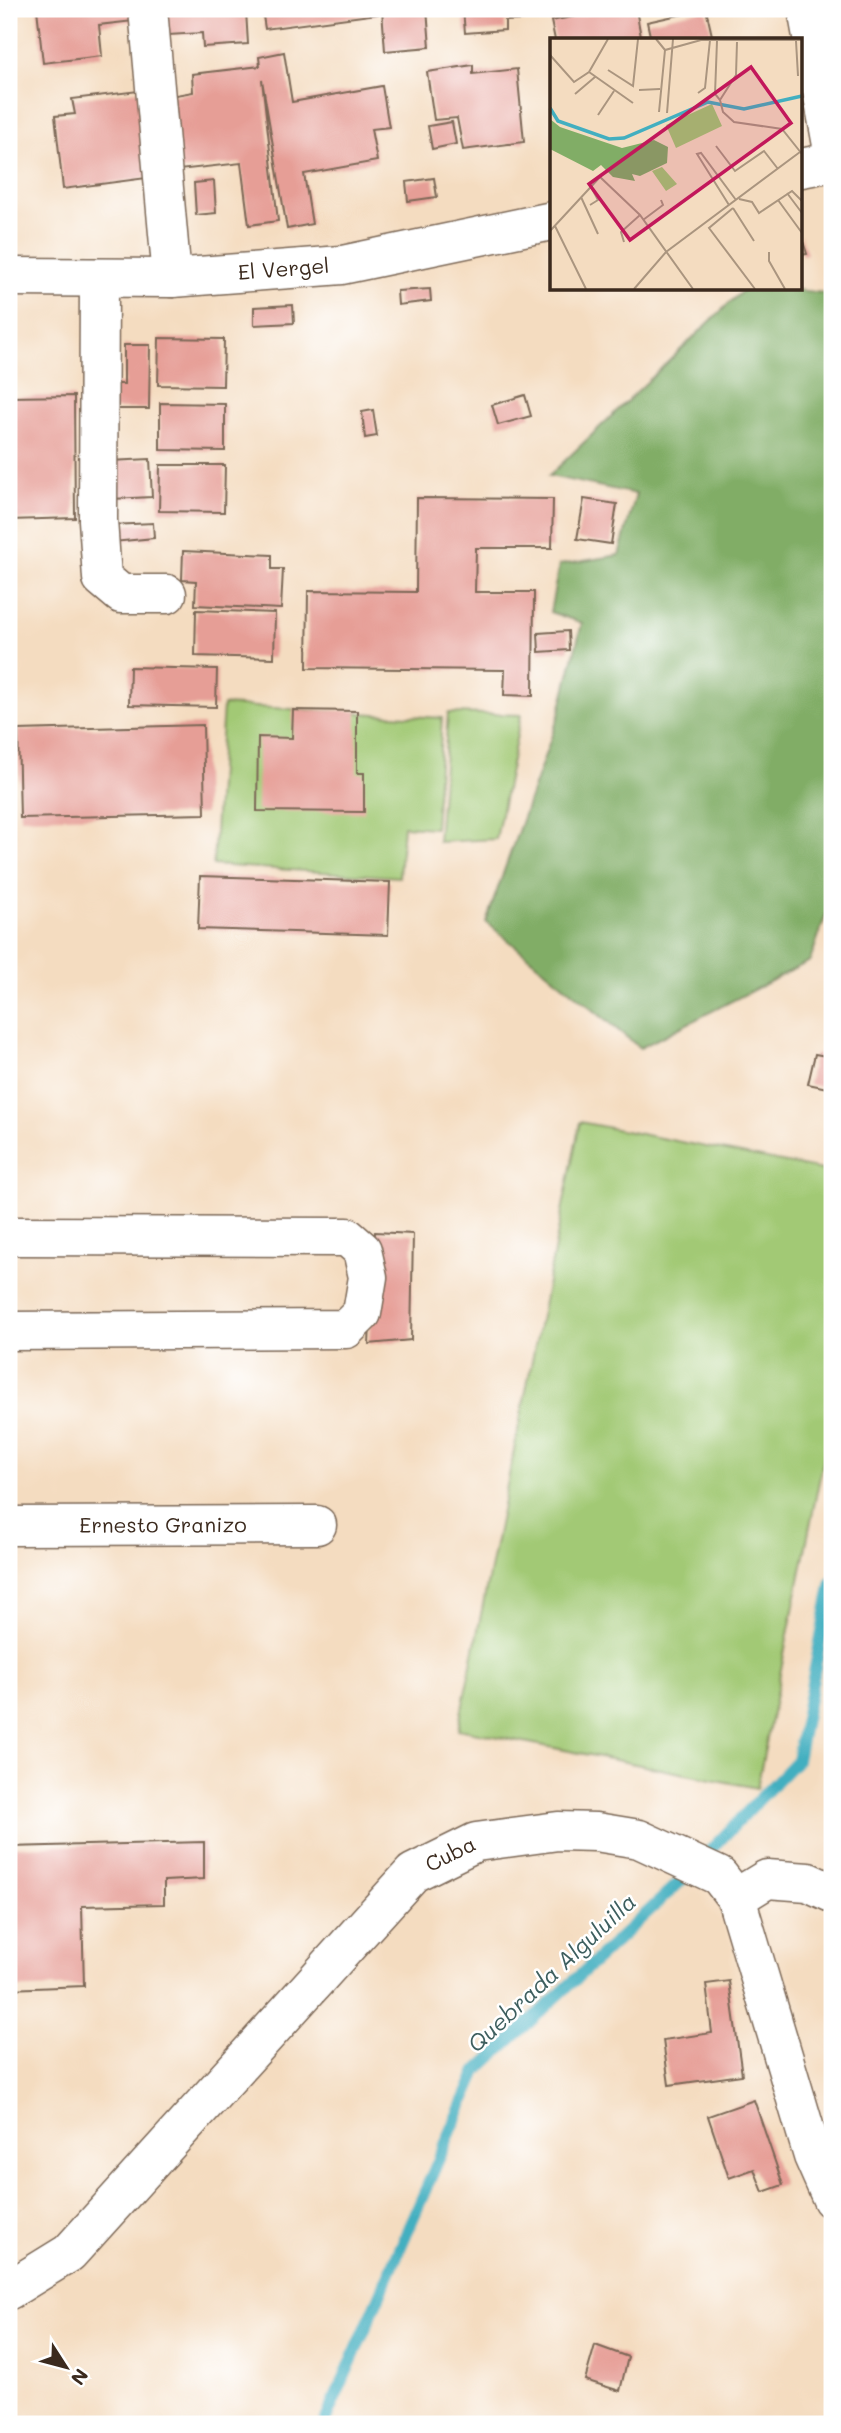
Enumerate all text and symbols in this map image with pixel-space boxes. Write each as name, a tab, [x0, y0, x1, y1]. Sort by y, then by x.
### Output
inset map	[550, 38, 802, 290]
street label: El Vergel	[237, 251, 330, 285]
street label: Ernesto Granizo	[79, 1510, 247, 1538]
street label: Cuba	[420, 1829, 480, 1877]
water label: Quebrada Alguluilla	[460, 1886, 642, 2058]
north arrow	[32, 2332, 102, 2402]
text: N	[66, 2364, 95, 2390]

